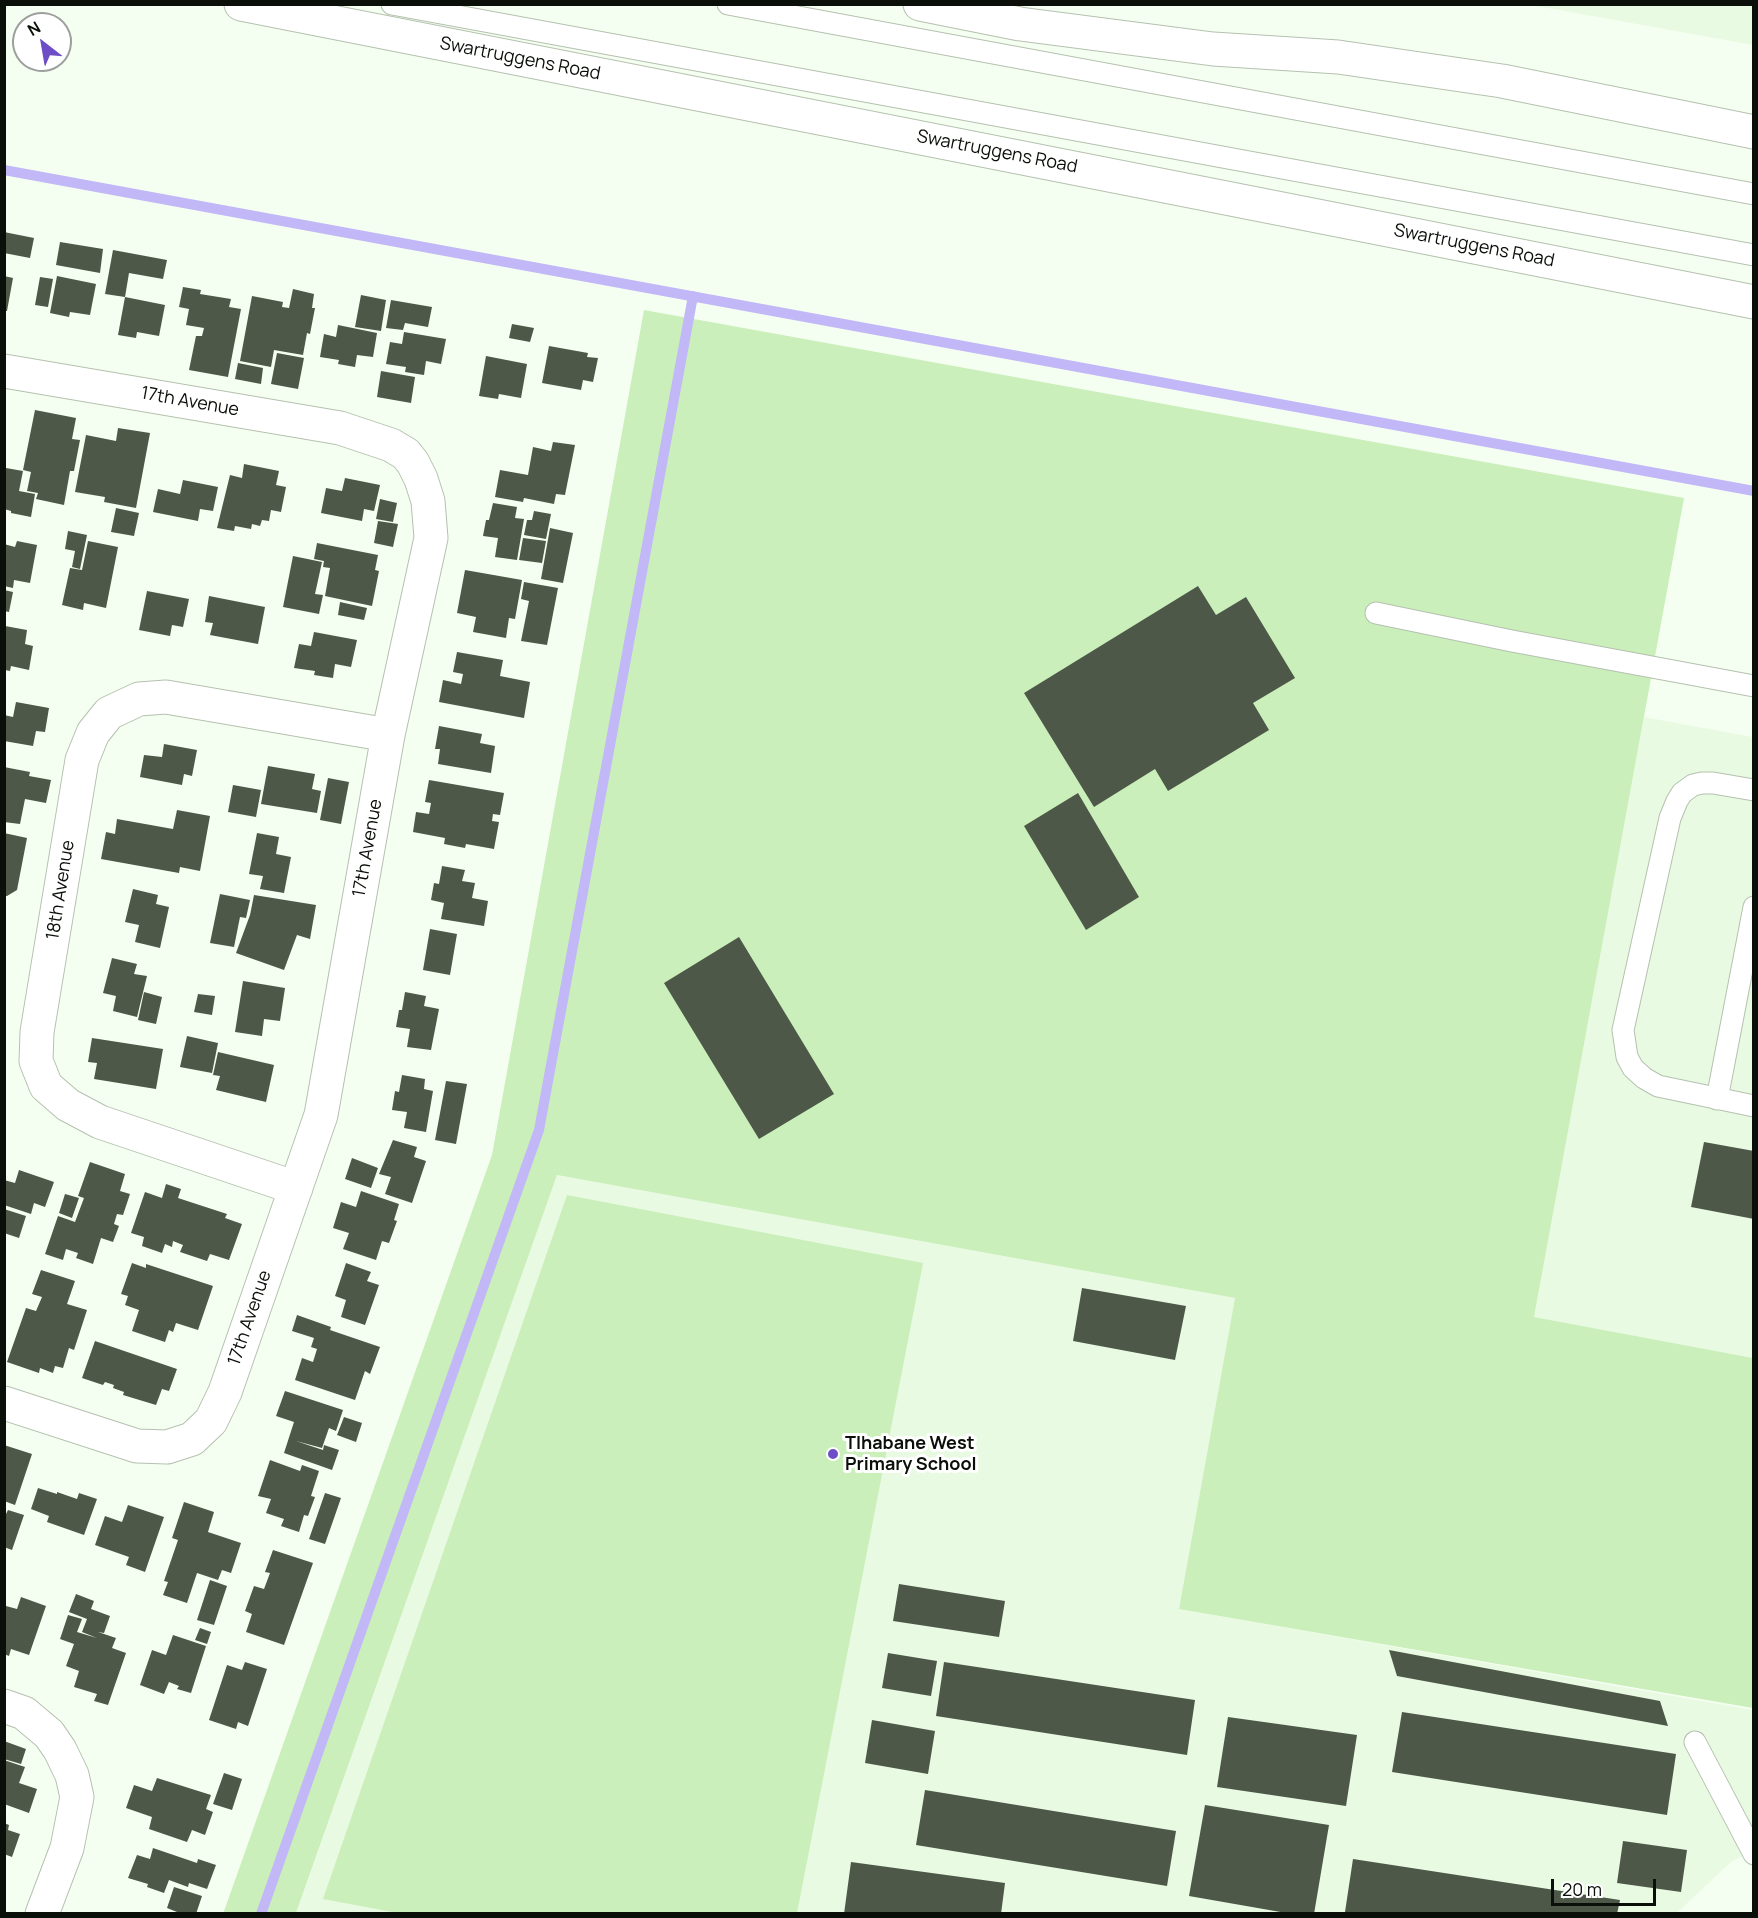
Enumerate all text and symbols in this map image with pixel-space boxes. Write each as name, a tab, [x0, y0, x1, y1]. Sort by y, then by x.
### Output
north arrow	[12, 12, 72, 72]
text: N	[23, 16, 44, 41]
street label: Swartruggens Road	[438, 33, 602, 85]
street label: Swartruggens Road	[915, 126, 1079, 178]
street label: Swartruggens Road	[1392, 220, 1556, 272]
street label: 17th Avenue	[139, 383, 241, 421]
street label: 17th Avenue	[349, 797, 387, 899]
street label: 18th Avenue	[42, 839, 80, 941]
street label: 17th Avenue	[224, 1268, 276, 1368]
place label: Tlhabane West Primary School	[845, 1433, 977, 1476]
marker: Tlhabane West Primary School	[826, 1447, 840, 1461]
scale bar	[1554, 1867, 1659, 1905]
text: 20 m	[1562, 1877, 1602, 1901]

